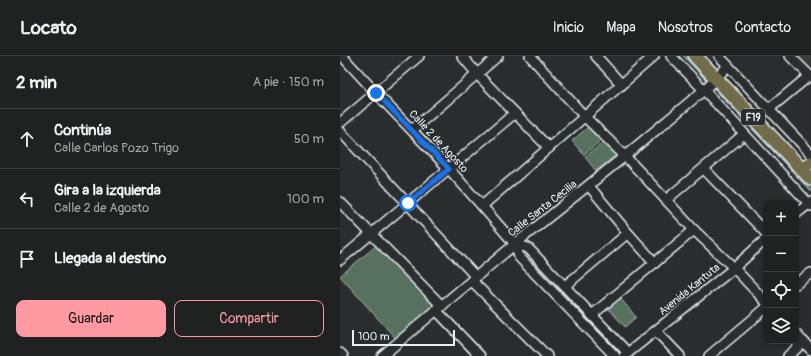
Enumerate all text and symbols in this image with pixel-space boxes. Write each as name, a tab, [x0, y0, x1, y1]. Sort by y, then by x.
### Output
text: Locato	[20, 16, 77, 40]
text: Inicio	[553, 19, 584, 36]
text: Mapa	[606, 19, 636, 36]
text: Nosotros	[658, 19, 713, 36]
text: Contacto	[735, 19, 791, 36]
text: 2 min	[16, 72, 57, 93]
text: A pie · 150 m	[253, 74, 324, 90]
route end	[367, 84, 385, 102]
street label: Calle 2 de Agosto	[406, 107, 471, 175]
road number: F19	[741, 109, 765, 125]
text: Continúa	[54, 121, 111, 140]
icon: ahead	[16, 128, 38, 150]
text: 50 m	[294, 131, 324, 147]
text: Calle Carlos Pozo Trigo	[54, 140, 179, 156]
street label: Calle Santa Cecilia	[505, 178, 579, 239]
text: Gira a la izquierda	[54, 181, 161, 200]
icon: left	[16, 188, 38, 210]
text: 100 m	[287, 191, 324, 207]
route start	[399, 194, 417, 212]
text: Calle 2 de Agosto	[54, 200, 149, 216]
map controls	[763, 200, 799, 344]
button: +	[763, 200, 799, 236]
button: −	[763, 236, 799, 272]
icon: arrive	[16, 248, 38, 270]
text: Llegada al destino	[54, 249, 166, 268]
street label: Avenida Kantuta	[656, 261, 722, 318]
button: locate	[763, 272, 799, 308]
button: Guardar	[16, 300, 166, 337]
button: Compartir	[174, 300, 324, 337]
button: layers	[763, 308, 799, 344]
scale bar	[352, 328, 455, 347]
text: 100 m	[358, 330, 389, 343]

